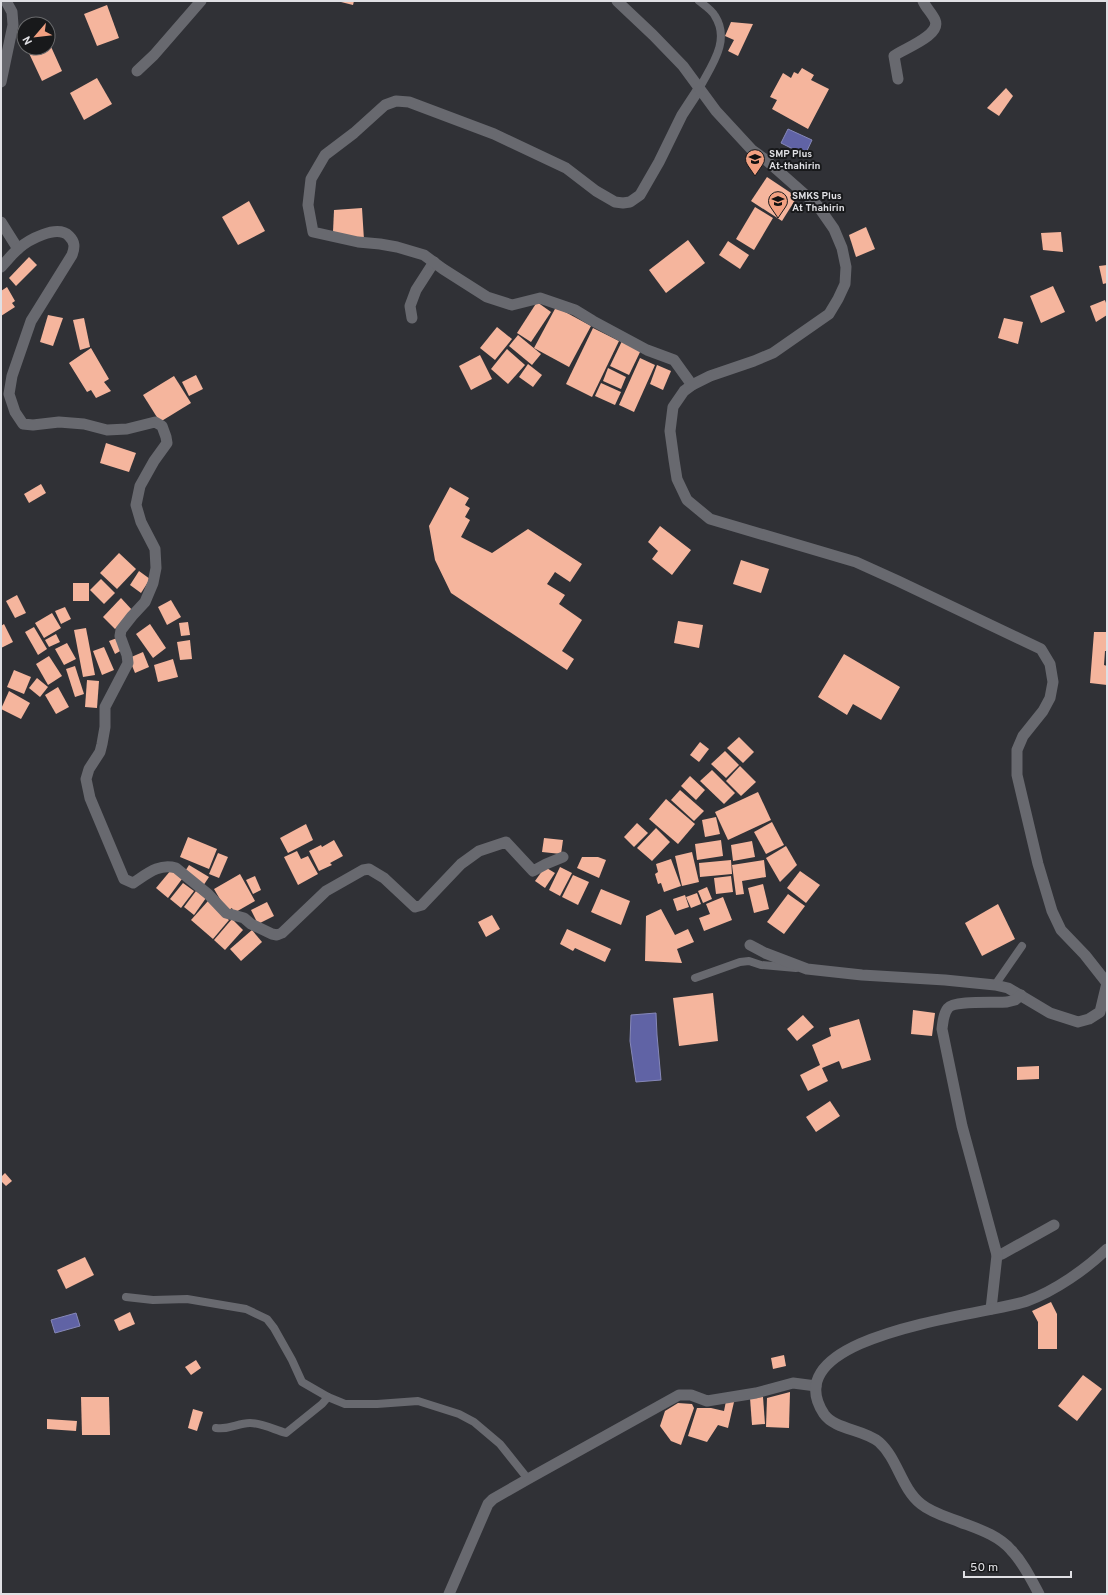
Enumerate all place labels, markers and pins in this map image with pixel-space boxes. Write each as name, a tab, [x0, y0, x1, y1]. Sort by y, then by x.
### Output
school or university icon: SMP Plus At-thahirin	[744, 148, 766, 176]
place label: SMP Plus At-thahirin	[769, 148, 821, 173]
school or university icon: SMKS Plus At Thahirin	[767, 190, 789, 218]
place label: SMKS Plus At Thahirin	[792, 190, 845, 215]

